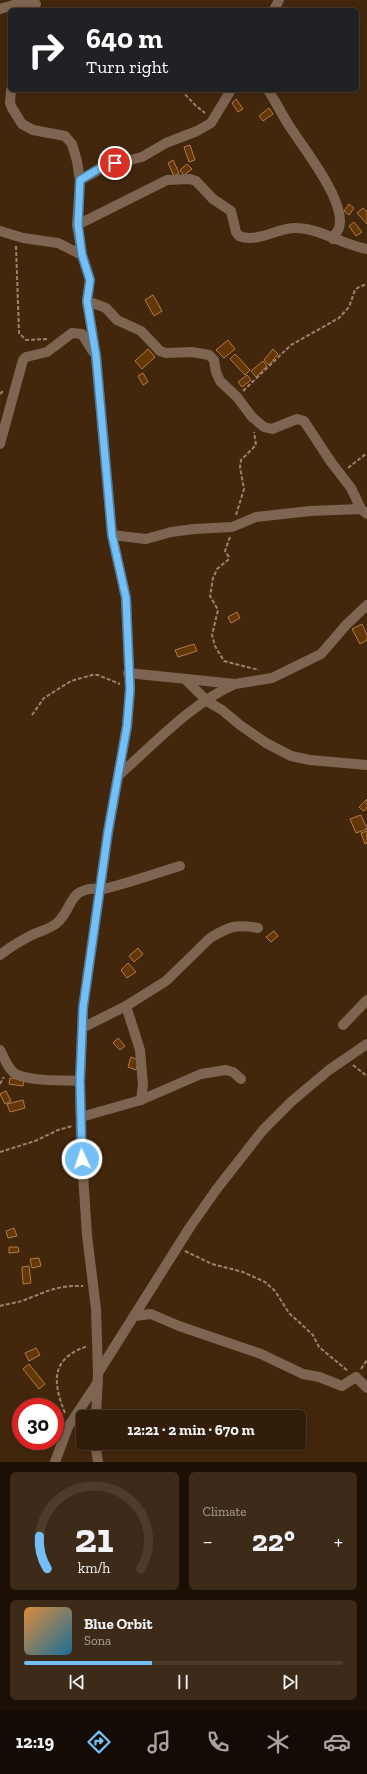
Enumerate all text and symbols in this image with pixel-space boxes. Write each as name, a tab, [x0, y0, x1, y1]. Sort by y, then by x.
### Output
text: 640 m	[86, 22, 163, 55]
icon: right	[20, 24, 72, 76]
text: Turn right	[86, 56, 168, 78]
pin	[98, 146, 132, 180]
icon: arrive	[104, 152, 126, 174]
position arrow	[61, 1138, 103, 1180]
speed limit sign: 30	[12, 1398, 64, 1450]
text: 12:21 · 2 min · 670 m	[127, 1421, 255, 1439]
text: Climate	[203, 1504, 246, 1519]
text: 21	[75, 1513, 114, 1563]
text: 22°	[252, 1523, 295, 1559]
text: −	[203, 1528, 213, 1555]
text: +	[334, 1528, 343, 1555]
text: km/h	[78, 1560, 111, 1577]
text: Blue Orbit	[84, 1615, 152, 1633]
text: Sona	[84, 1633, 111, 1648]
icon: previous	[66, 1671, 88, 1693]
icon: pause	[172, 1671, 194, 1693]
icon: next	[279, 1671, 301, 1693]
icon: directions	[85, 1728, 113, 1756]
icon: music	[145, 1728, 173, 1756]
icon: phone	[204, 1728, 232, 1756]
icon: climate	[264, 1728, 292, 1756]
icon: car	[323, 1728, 351, 1756]
text: 12:19	[16, 1731, 54, 1753]

